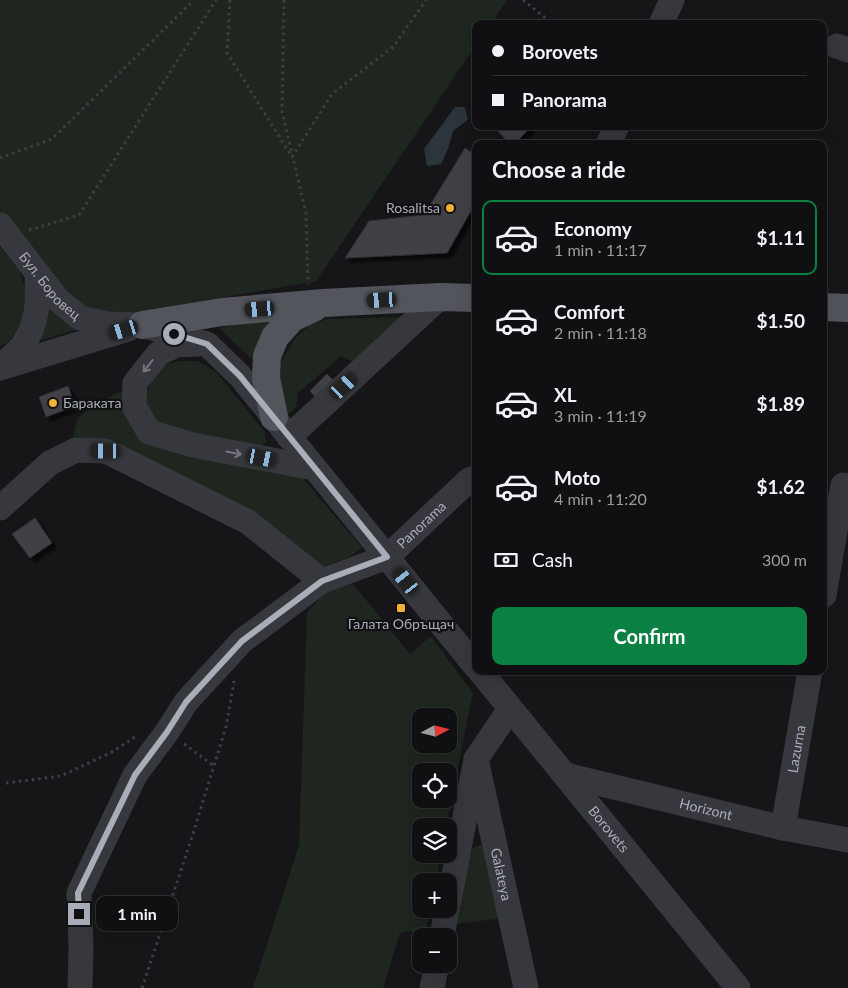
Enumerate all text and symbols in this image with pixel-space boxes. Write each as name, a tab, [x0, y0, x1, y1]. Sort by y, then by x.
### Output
text: Borovets	[522, 40, 598, 63]
text: Panorama	[522, 88, 607, 111]
text: Choose a ride	[492, 156, 626, 183]
place label: Rosalitsa	[386, 199, 440, 216]
marker: Rosalitsa	[444, 202, 456, 214]
icon: car	[494, 215, 539, 260]
text: Economy	[554, 217, 632, 240]
text: $1.11	[756, 226, 805, 249]
text: 1 min · 11:17	[554, 240, 647, 259]
street label: Бул. Боровец	[16, 248, 85, 324]
car	[366, 292, 397, 308]
icon: car	[494, 298, 539, 343]
car	[244, 300, 275, 318]
text: Comfort	[554, 300, 625, 323]
text: $1.50	[756, 309, 805, 332]
car	[107, 318, 140, 342]
route start	[163, 323, 185, 345]
text: 2 min · 11:18	[554, 323, 647, 342]
one-way arrow	[143, 359, 154, 372]
car	[327, 370, 360, 402]
icon: car	[494, 381, 539, 426]
text: XL	[554, 383, 577, 406]
text: $1.89	[756, 392, 805, 415]
place label: Бараката	[63, 394, 121, 411]
marker: Бараката	[47, 397, 59, 409]
text: 3 min · 11:19	[554, 406, 647, 425]
car	[91, 444, 121, 459]
car	[245, 448, 278, 468]
one-way arrow	[226, 449, 242, 458]
icon: car	[494, 464, 539, 509]
text: Moto	[554, 466, 600, 489]
text: $1.62	[756, 475, 805, 498]
text: 4 min · 11:20	[554, 489, 647, 508]
street label: Panorama	[393, 497, 449, 552]
icon: cash	[492, 546, 520, 574]
text: Cash	[532, 548, 573, 571]
text: 300 m	[762, 550, 807, 569]
car	[390, 565, 421, 597]
marker: Галата Обръщач	[395, 602, 407, 614]
button: Confirm	[492, 607, 807, 665]
place label: Галата Обръщач	[348, 615, 454, 632]
north arrow	[412, 708, 458, 752]
map controls	[412, 708, 457, 973]
street label: Lazurna	[784, 724, 809, 774]
button: locate	[412, 763, 457, 808]
street label: Horizont	[678, 794, 734, 823]
street label: Borovets	[585, 802, 633, 856]
button: layers	[412, 818, 457, 863]
street label: Galateya	[488, 846, 516, 902]
button: +	[412, 873, 457, 918]
callout: 1 min	[96, 896, 179, 932]
route end	[68, 903, 90, 925]
text: 1 min	[117, 904, 157, 923]
button: −	[412, 928, 457, 973]

